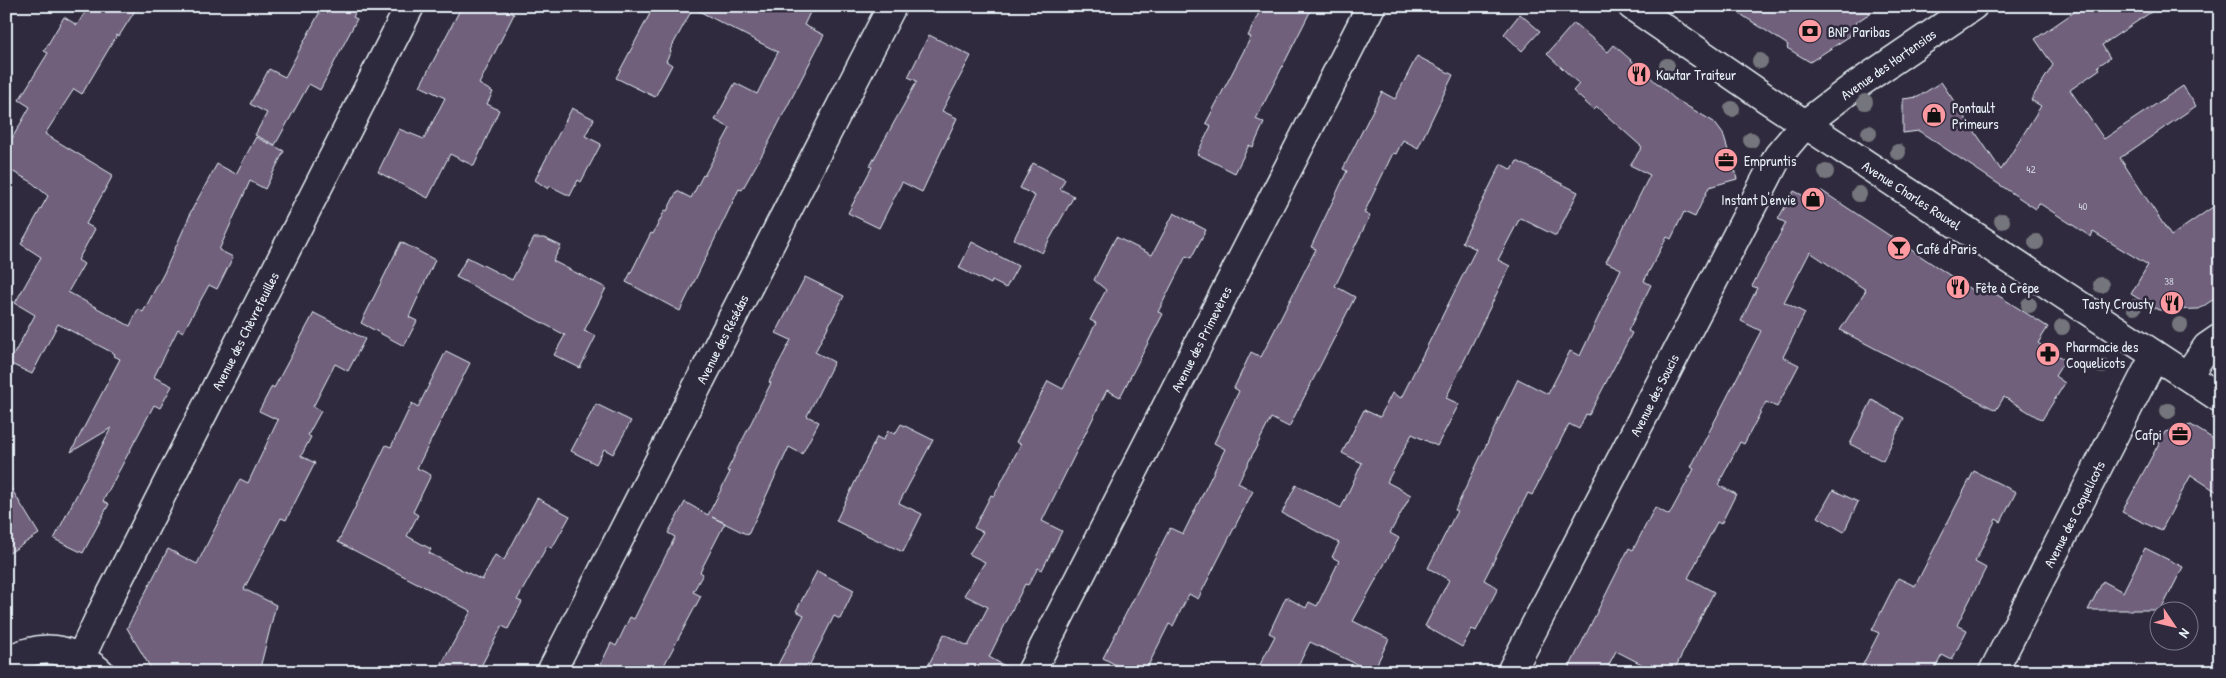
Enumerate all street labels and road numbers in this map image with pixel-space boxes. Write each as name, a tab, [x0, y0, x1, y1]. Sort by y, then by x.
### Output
street label: Avenue des Hortensias	[1837, 24, 1939, 104]
street label: Avenue Charles Rouxel	[1859, 156, 1965, 234]
street label: Avenue des Chèvrefeuilles	[207, 269, 283, 393]
street label: Avenue des Primevères	[1166, 283, 1236, 395]
street label: Avenue des Résédas	[691, 291, 753, 387]
street label: Avenue des Soucis	[1625, 351, 1683, 439]
street label: Avenue des Coquelicots	[2039, 457, 2110, 571]

